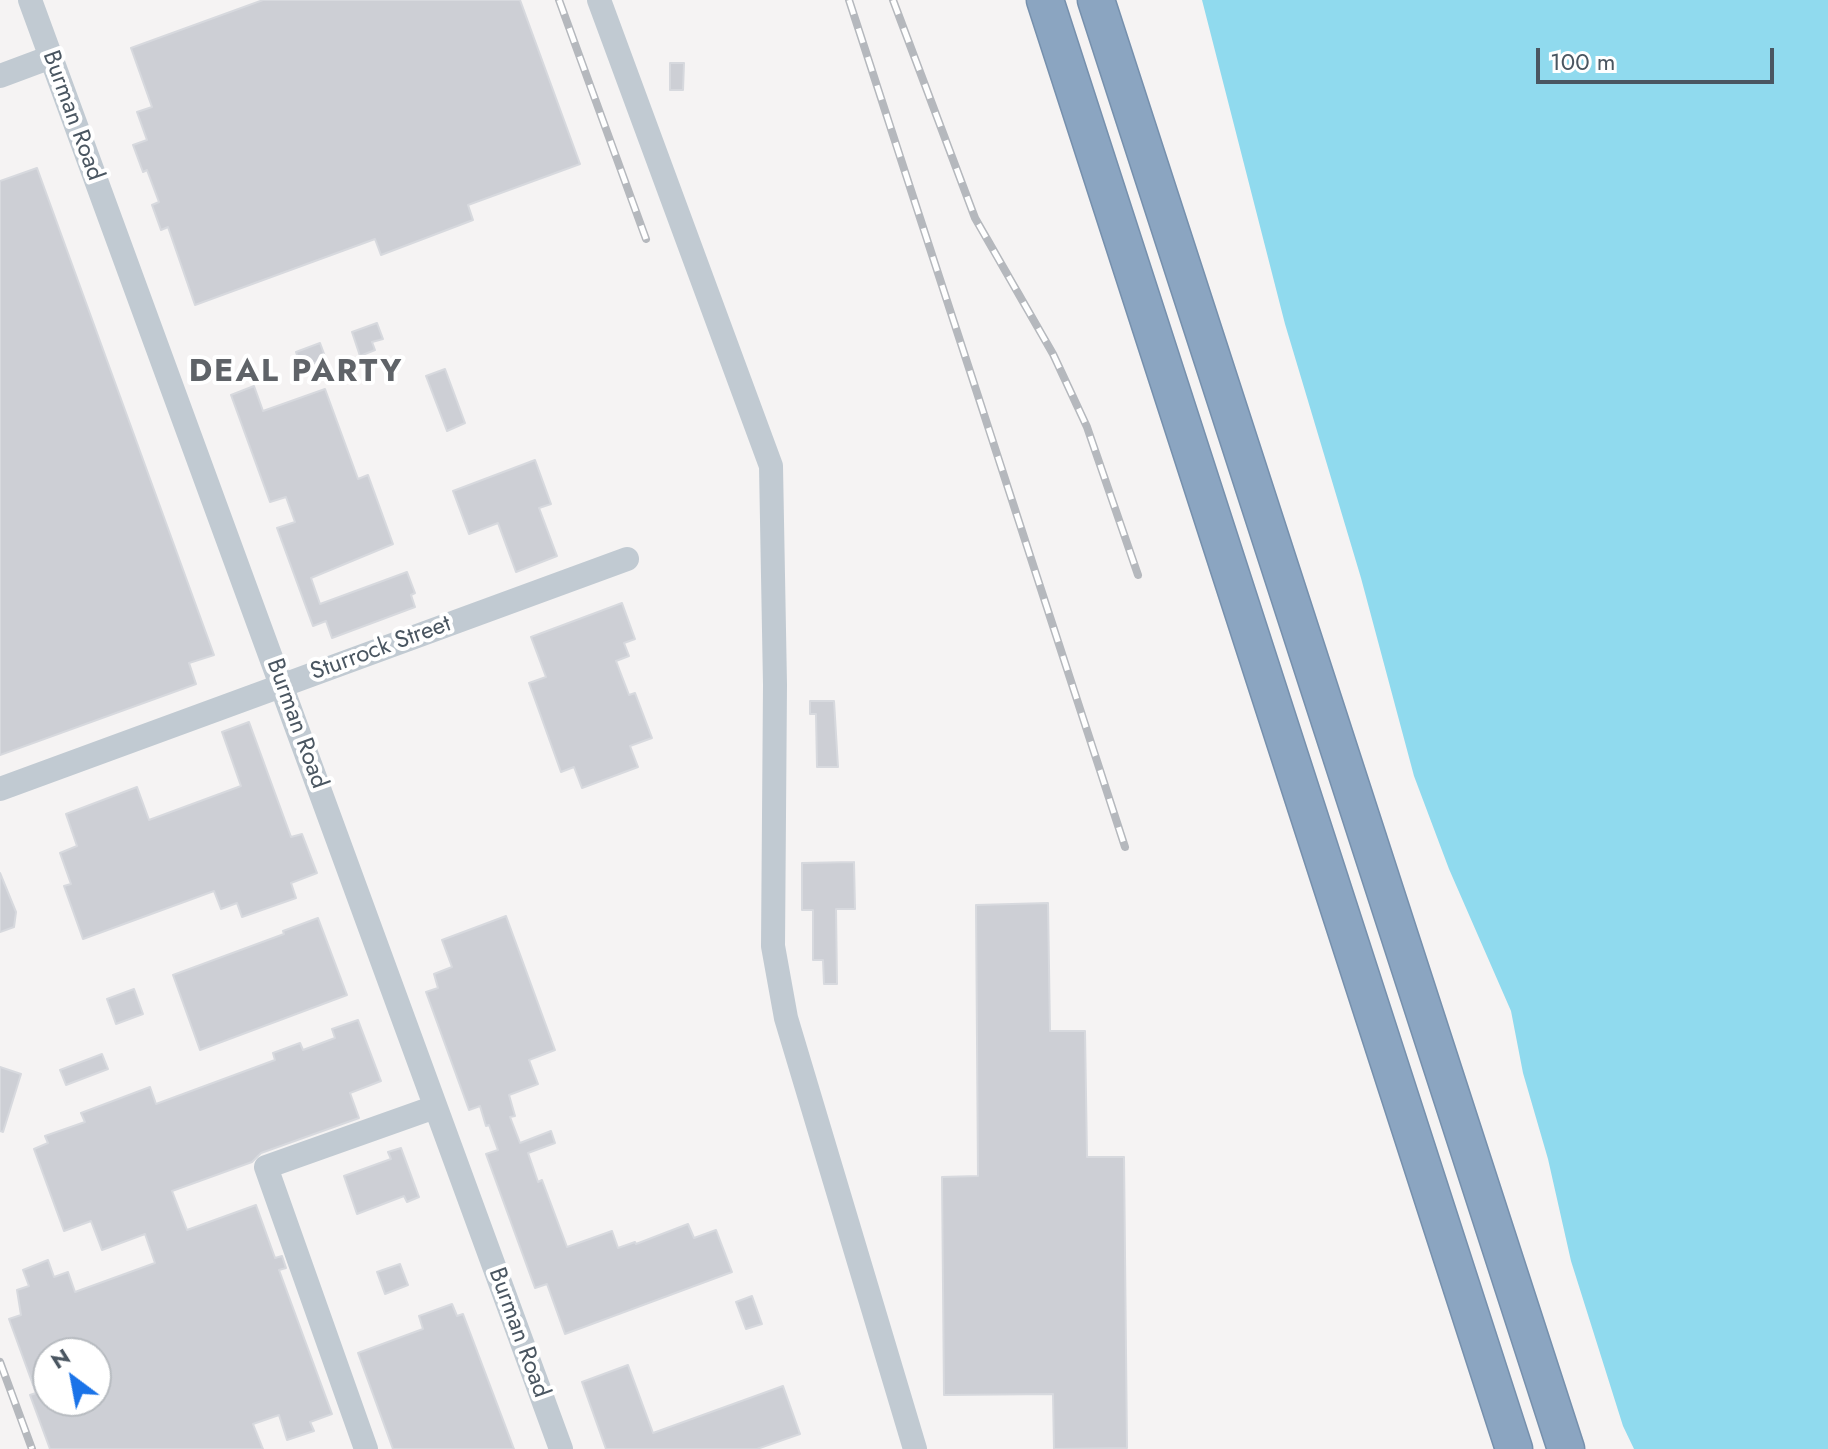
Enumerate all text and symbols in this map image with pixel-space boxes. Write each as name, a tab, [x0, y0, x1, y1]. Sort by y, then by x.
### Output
scale bar	[1540, 32, 1778, 82]
text: 100 m	[1550, 44, 1616, 79]
street label: Burman Road	[35, 47, 109, 185]
district label: DEAL PARTY	[189, 354, 403, 392]
street label: Sturrock Street	[307, 610, 455, 688]
street label: Burman Road	[259, 655, 333, 793]
street label: Burman Road	[481, 1264, 555, 1402]
north arrow	[32, 1337, 112, 1417]
text: N	[44, 1340, 76, 1377]

